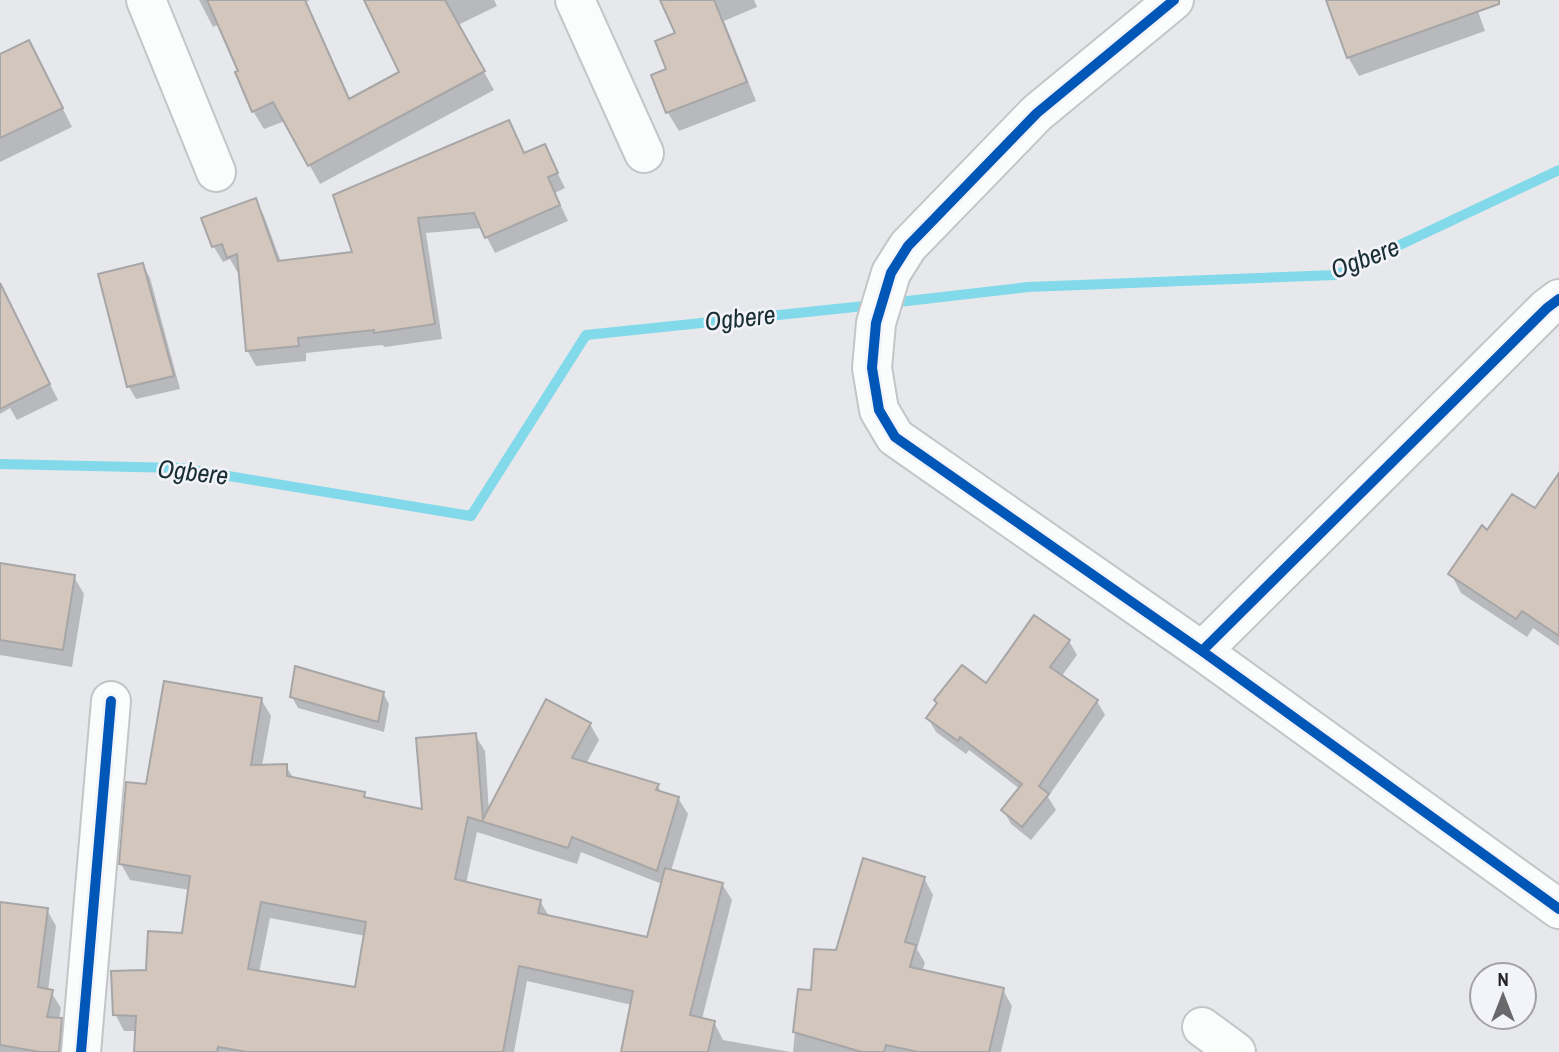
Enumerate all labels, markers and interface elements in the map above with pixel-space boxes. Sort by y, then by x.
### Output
water label: Ogbere [1325,228,1404,287]
water label: Ogbere [703,296,777,339]
water label: Ogbere [156,450,230,493]
north arrow [1468,961,1538,1031]
text: N [1497,966,1509,992]

